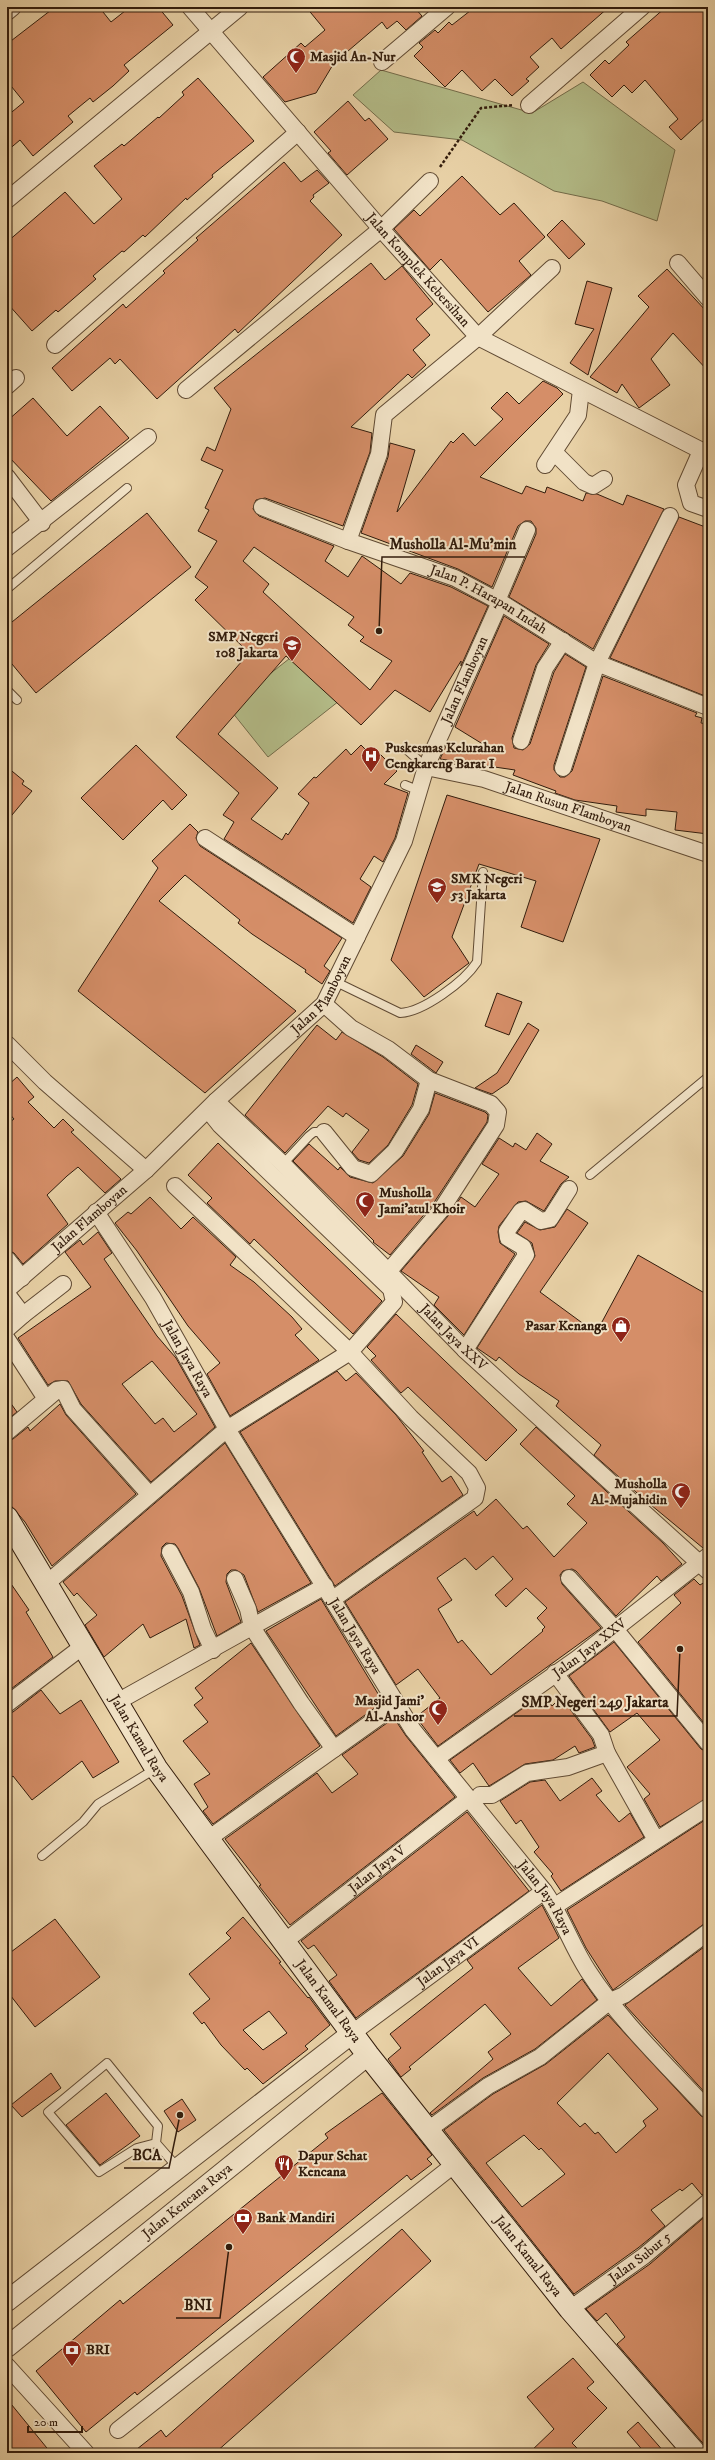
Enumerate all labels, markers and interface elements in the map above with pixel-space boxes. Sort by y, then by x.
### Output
mosque icon: Masjid An-Nur [285,46,307,74]
place label: Masjid An-Nur [310,48,396,66]
street label: Jalan Komplek Kebersihan [361,207,474,331]
callout: Musholla Al-Mu'min [382,530,525,557]
text: Musholla Al-Mu'min [390,535,517,554]
street label: Jalan P. Harapan Indah [425,560,551,639]
place label: SMP Negeri 108 Jakarta [208,628,279,662]
street label: Jalan Flamboyan [437,633,493,729]
school or university icon: SMP Negeri 108 Jakarta [281,634,303,662]
place label: Puskesmas Kelurahan Cengkareng Barat I [385,739,505,773]
hospital icon: Puskesmas Kelurahan Cengkareng Barat I [360,745,382,773]
street label: Jalan Rusun Flamboyan [501,777,634,837]
place label: SMK Negeri 53 Jakarta [450,870,523,904]
school or university icon: SMK Negeri 53 Jakarta [426,876,448,904]
street label: Jalan Flamboyan [286,952,356,1040]
street label: Jalan Flamboyan [46,1181,132,1258]
place label: Musholla Jami'atul Khoir [377,1184,466,1218]
mosque icon: Musholla Jami'atul Khoir [354,1190,376,1218]
street label: Jalan Jaya XXV [414,1299,492,1375]
street label: Jalan Jaya Raya [157,1315,216,1401]
shop icon: Pasar Kenanga [610,1315,632,1343]
place label: Pasar Kenanga [525,1317,608,1335]
place label: Musholla Al-Mujahidin [590,1475,668,1509]
mosque icon: Musholla Al-Mujahidin [670,1481,692,1509]
street label: Jalan Jaya Raya [324,1593,385,1678]
street label: Jalan Jaya XXV [548,1614,631,1683]
callout: SMP Negeri 249 Jakarta [514,1689,677,1716]
street label: Jalan Kamal Raya [104,1690,172,1786]
place label: Masjid Jami' Al-Anshor [355,1692,425,1726]
text: SMP Negeri 249 Jakarta [521,1693,669,1712]
mosque icon: Masjid Jami' Al-Anshor [427,1698,449,1726]
street label: Jalan Jaya V [343,1841,410,1899]
street label: Jalan Jaya Raya [512,1855,576,1938]
street label: Jalan Jaya VI [412,1933,483,1992]
street label: Jalan Kamal Raya [290,1955,365,2046]
callout: BCA [124,2141,169,2168]
text: BCA [132,2146,162,2165]
place label: Dapur Sehat Kencana [298,2147,368,2181]
restaurant icon: Dapur Sehat Kencana [273,2153,295,2181]
street label: Jalan Kencana Raya [137,2159,236,2244]
bank icon: Bank Mandiri [232,2207,254,2235]
place label: Bank Mandiri [257,2209,335,2227]
street label: Jalan Kamal Raya [489,2210,566,2301]
street label: Jalan Subur 5 [604,2228,675,2288]
callout: BNI [176,2291,220,2318]
text: BNI [184,2296,212,2315]
bank icon: BRI [61,2339,83,2367]
place label: BRI [86,2341,110,2359]
scale bar [28,2408,82,2434]
text: 20 m [34,2415,58,2430]

